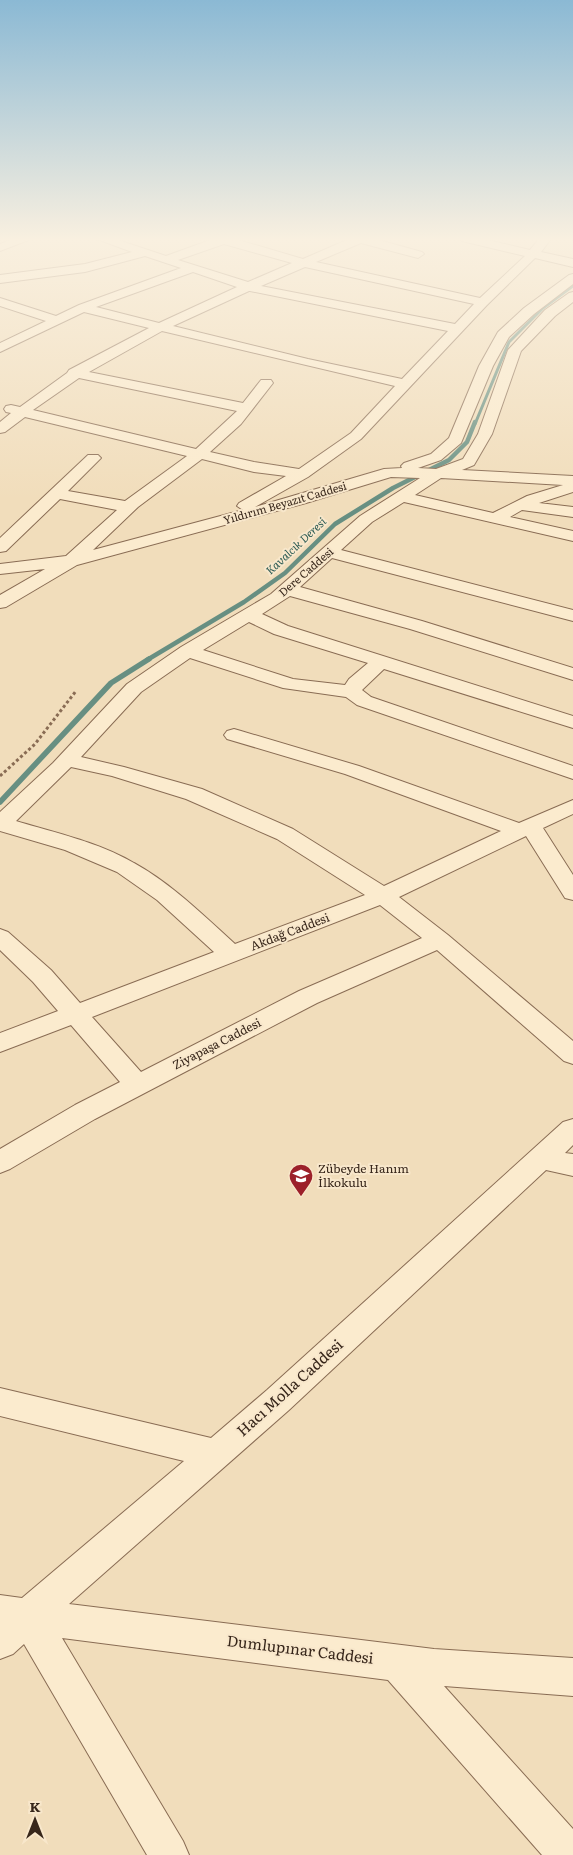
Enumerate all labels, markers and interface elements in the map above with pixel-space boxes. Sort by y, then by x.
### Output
street label: Yıldırım Beyazıt Caddesi [221,477,349,527]
water label: Kavalcık Deresi [262,513,330,577]
street label: Dere Caddesi [274,543,336,600]
street label: Akdağ Caddesi [247,908,332,954]
street label: Ziyapaşa Caddesi [169,1013,264,1073]
place label: Zübeyde Hanım İlkokulu [318,1159,409,1191]
school or university icon: Zübeyde Hanım İlkokulu [288,1163,314,1197]
street label: Hacı Molla Caddesi [231,1333,347,1441]
street label: Dumlupınar Caddesi [226,1628,375,1669]
north arrow [10,1795,60,1845]
text: K [30,1796,41,1816]

